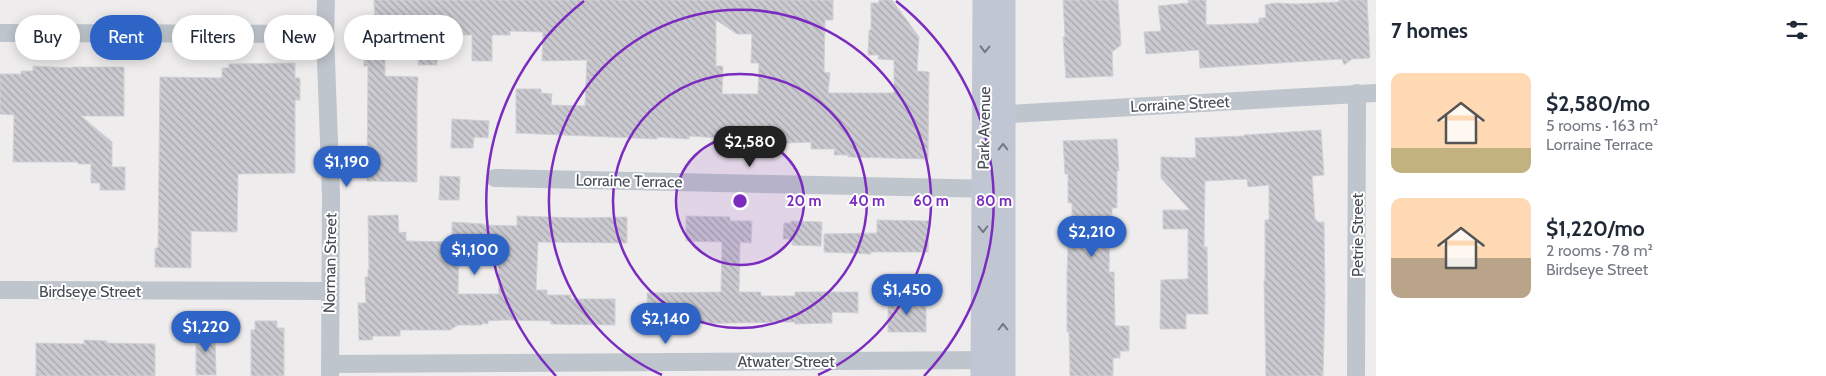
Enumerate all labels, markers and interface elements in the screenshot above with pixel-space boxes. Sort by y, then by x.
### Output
chip: Buy [15,15,80,60]
chip: Rent [90,15,162,60]
chip: Filters [172,15,254,60]
chip: New [264,15,334,60]
chip: Apartment [344,15,463,60]
icon: filters [1783,16,1811,44]
text: 7 homes [1391,18,1468,43]
one-way arrow [980,45,990,53]
street label: Park Avenue [974,86,994,170]
text: $2,580/mo [1546,91,1650,116]
street label: Lorraine Street [1130,92,1231,116]
icon: home [1431,93,1491,153]
text: 5 rooms · 163 m² [1546,116,1658,135]
pin: $2,580 [709,126,791,168]
text: $2,580 [724,132,776,151]
text: Lorraine Terrace [1546,135,1653,154]
one-way arrow [998,143,1008,151]
pin: $1,190 [306,146,388,188]
text: $1,190 [325,152,369,171]
street label: Lorraine Terrace [575,171,683,191]
centre of rings [731,192,749,210]
text: 20 m [787,192,821,210]
text: 40 m [849,192,885,210]
text: 60 m [913,192,949,210]
text: 80 m [976,192,1012,210]
street label: Petrie Street [1348,192,1367,277]
street label: Norman Street [320,212,340,313]
pin: $2,210 [1051,216,1133,258]
text: $1,220/mo [1546,216,1645,241]
icon: home [1431,218,1491,278]
text: $2,210 [1068,222,1116,241]
one-way arrow [978,225,988,233]
pin: $1,100 [434,234,516,276]
text: $1,100 [451,240,499,259]
text: 2 rooms · 78 m² [1546,241,1653,260]
text: Birdseye Street [1546,260,1648,279]
pin: $1,450 [866,274,948,316]
text: $1,450 [883,280,931,299]
street label: Birdseye Street [39,282,142,301]
pin: $2,140 [625,302,707,345]
text: $2,140 [642,309,690,328]
pin: $1,220 [165,310,247,353]
text: $1,220 [182,317,230,336]
one-way arrow [998,323,1008,331]
street label: Atwater Street [737,352,835,371]

